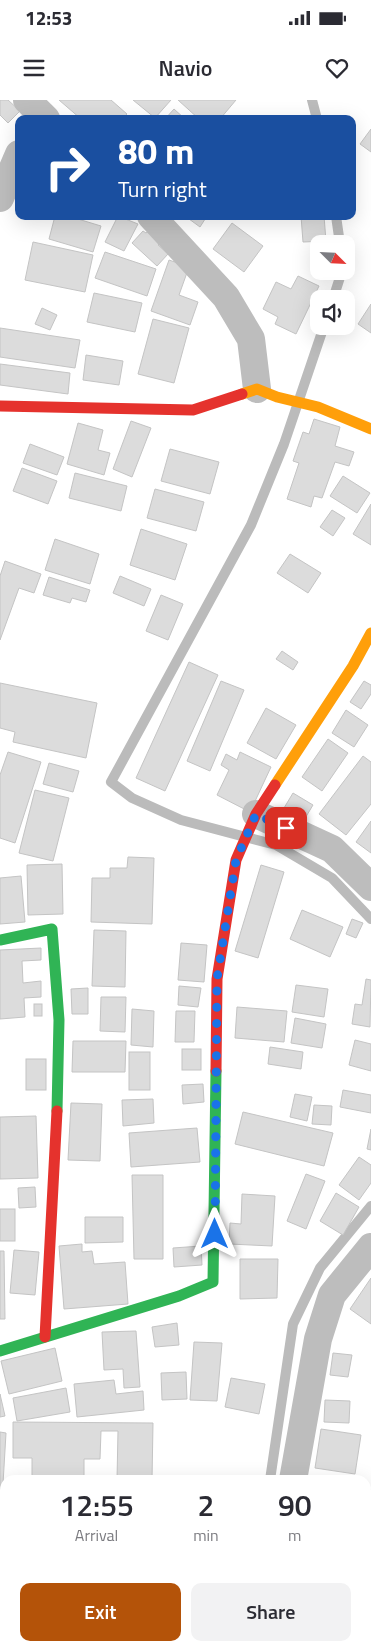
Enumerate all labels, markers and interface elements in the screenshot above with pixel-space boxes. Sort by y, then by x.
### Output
text: 12:53 [25,3,72,32]
text: Navio [159,51,212,85]
icon: menu [20,54,48,82]
icon: heart [323,54,351,82]
text: 80 m [118,124,194,178]
icon: right [35,135,100,200]
text: Turn right [118,172,207,206]
north arrow [310,235,355,280]
map controls [310,235,355,335]
button: sound [310,290,355,335]
pin [265,807,307,849]
icon: arrive [272,814,300,842]
position arrow [188,1207,240,1259]
text: 12:55 [59,1482,134,1528]
text: 2 [197,1482,214,1528]
text: 90 [278,1482,312,1528]
text: Arrival [75,1523,118,1547]
text: min [193,1523,219,1547]
text: m [288,1523,301,1547]
button: Exit [20,1583,181,1641]
button: Share [191,1583,351,1641]

